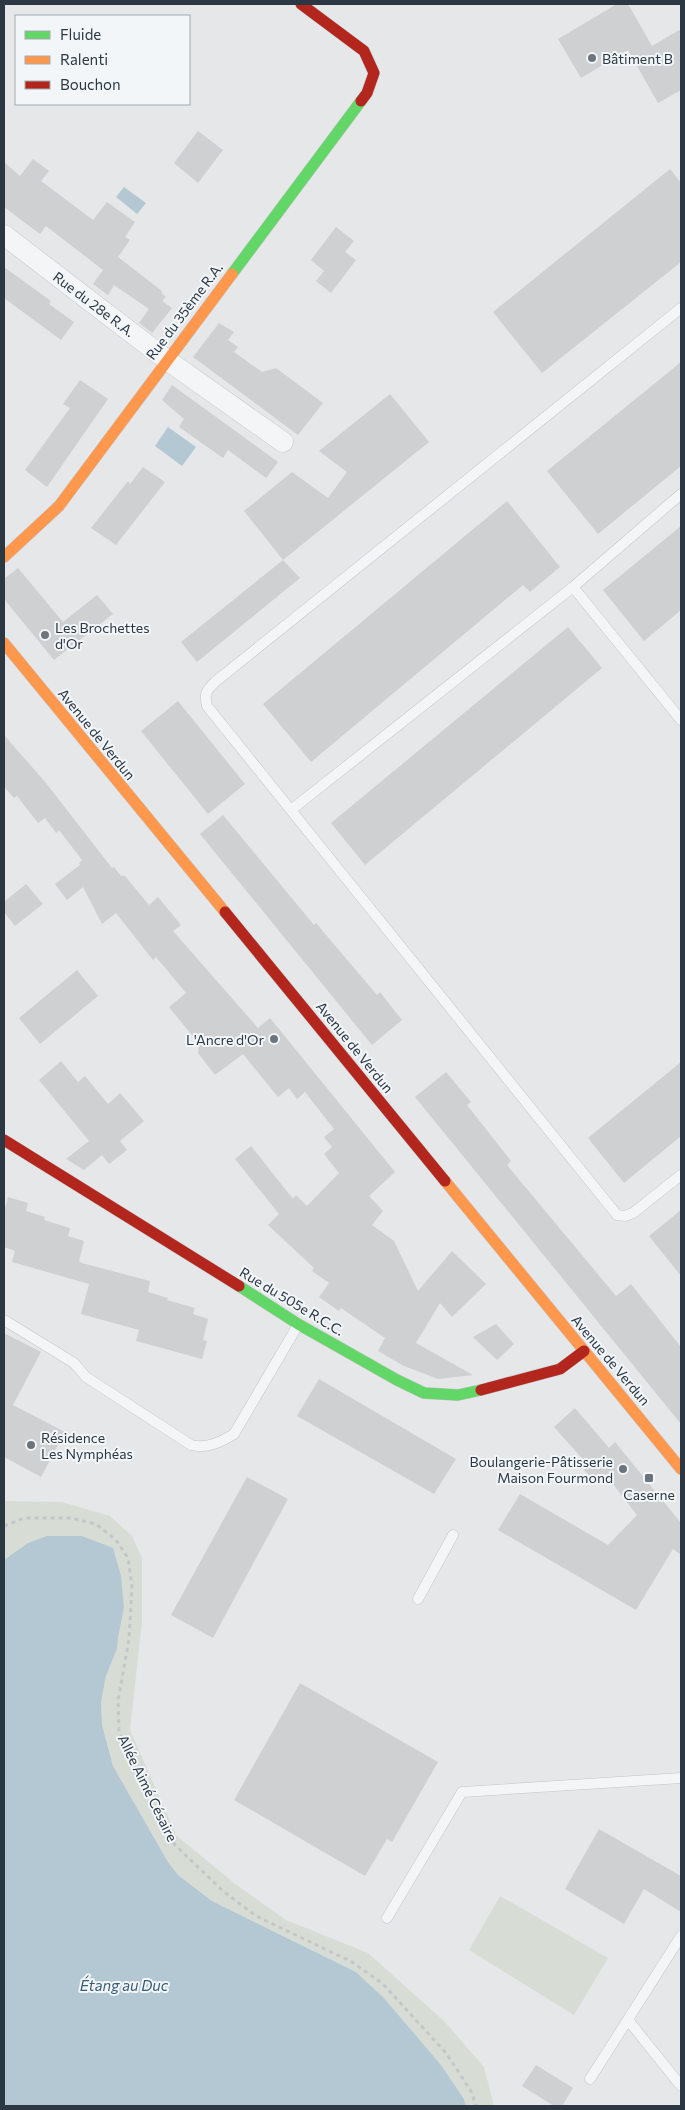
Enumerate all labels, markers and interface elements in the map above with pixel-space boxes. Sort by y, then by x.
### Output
legend [15,15,190,105]
text: Fluide [60,25,101,43]
text: Ralenti [60,50,108,68]
place label: Bâtiment B [602,50,673,67]
marker: Bâtiment B [586,52,598,64]
text: Bouchon [60,75,121,93]
street label: Rue du 35ème R.A. [142,259,226,363]
street label: Rue du 28e R.A. [50,268,138,340]
place label: Les Brochettes d'Or [55,619,150,652]
marker: Les Brochettes d'Or [39,629,51,641]
street label: Avenue de Verdun [55,685,139,783]
street label: Avenue de Verdun [313,998,397,1096]
place label: L'Ancre d'Or [186,1031,264,1048]
marker: L'Ancre d'Or [268,1033,280,1045]
street label: Rue du 505e R.C.C. [237,1263,347,1339]
street label: Avenue de Verdun [568,1311,654,1409]
place label: Résidence Les Nymphéas [41,1429,133,1462]
marker: Résidence Les Nymphéas [25,1439,37,1451]
place label: Boulangerie-Pâtisserie Maison Fourmond [469,1453,613,1486]
marker: Boulangerie-Pâtisserie Maison Fourmond [617,1463,629,1475]
marker: Caserne [643,1472,655,1484]
place label: Caserne [623,1486,675,1503]
street label: Allée Aimé Césaire [115,1732,181,1844]
water label: Étang au Duc [80,1975,169,1994]

